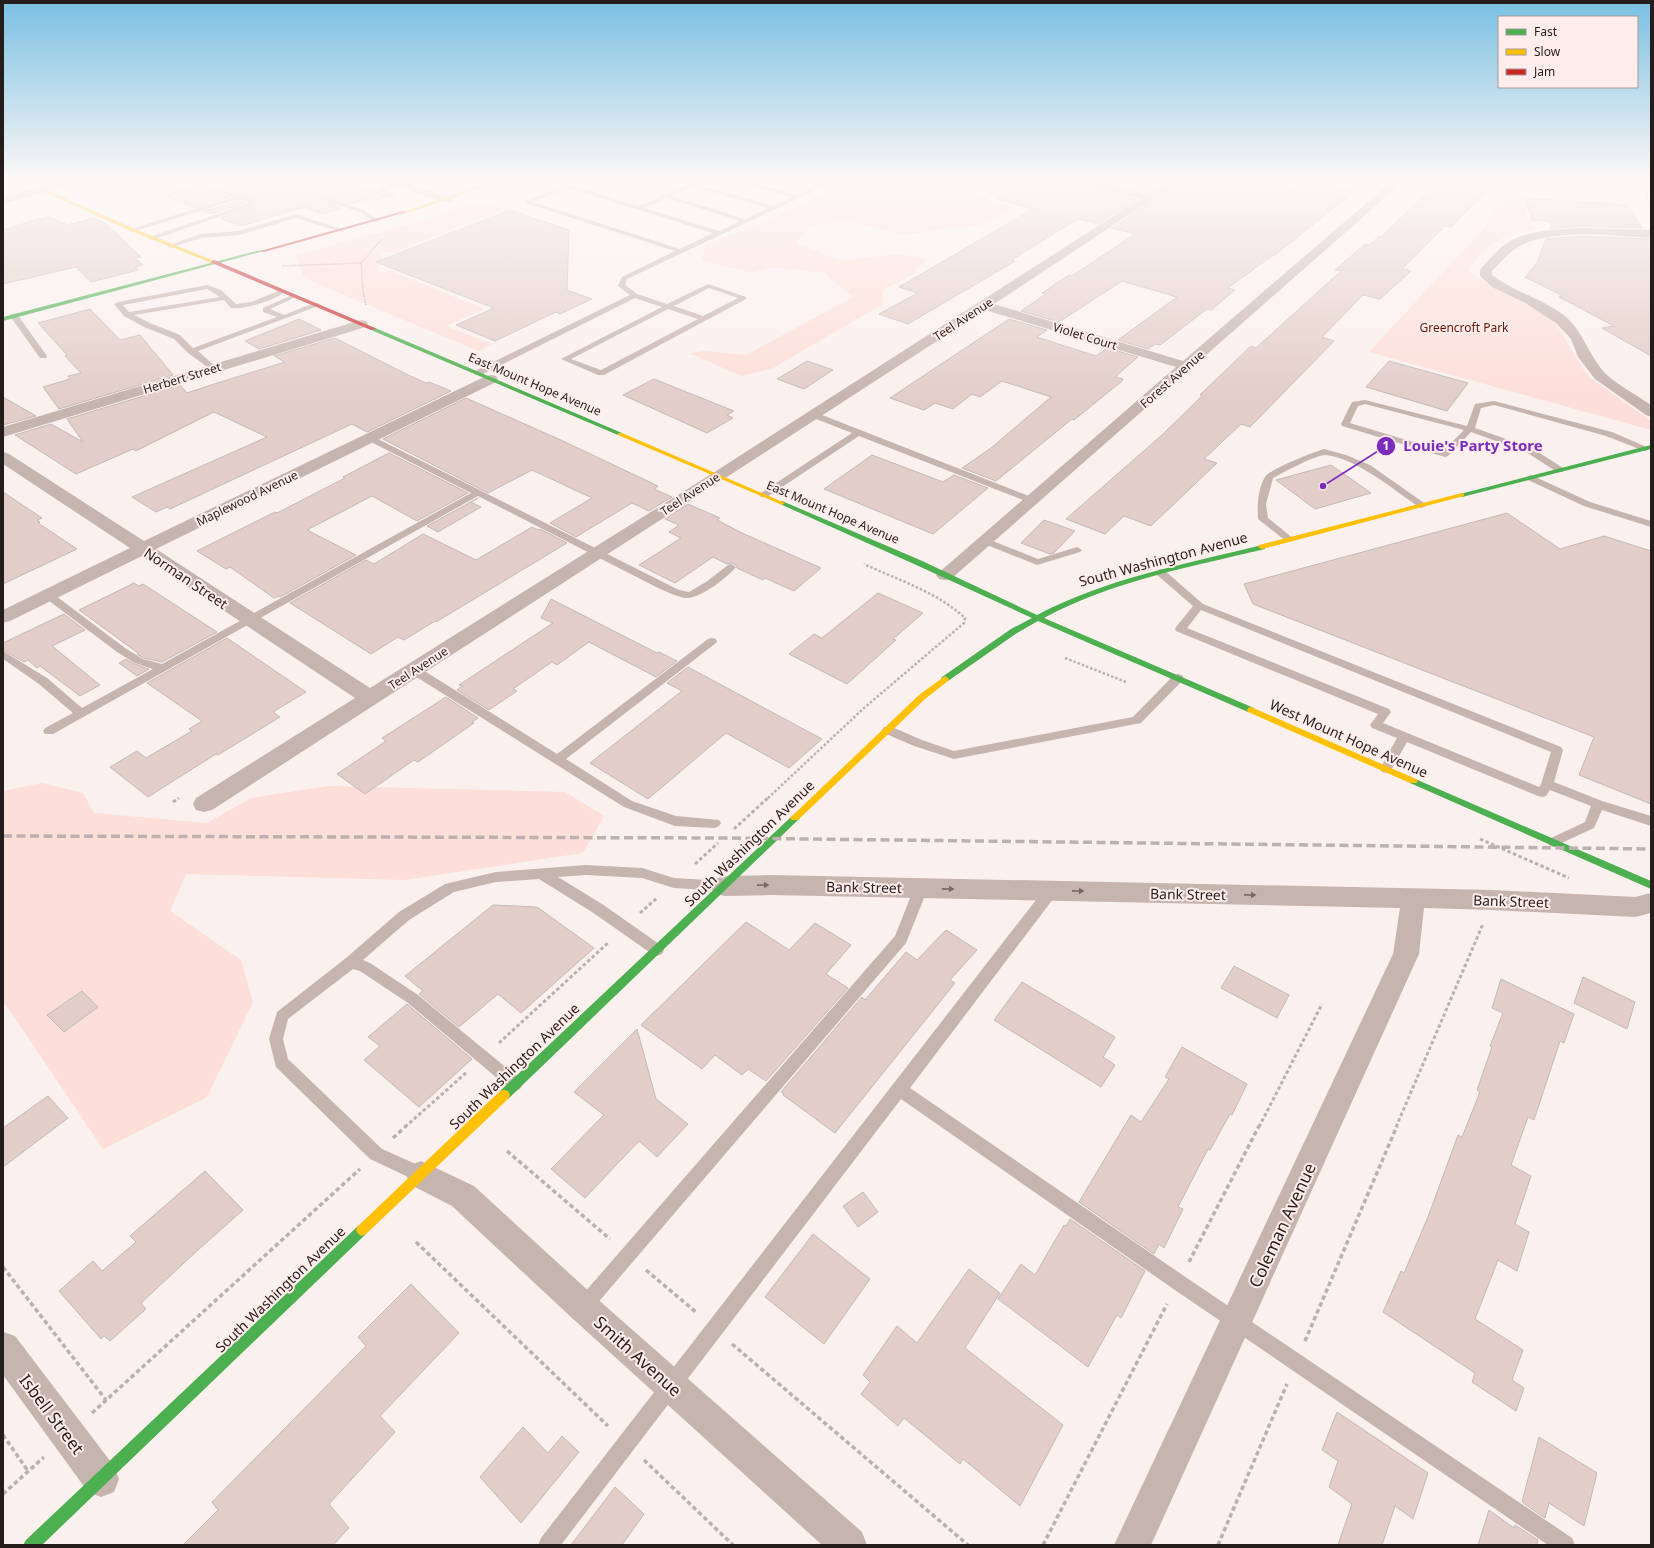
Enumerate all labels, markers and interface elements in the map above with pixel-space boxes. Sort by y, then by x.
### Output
legend [1498,16,1638,88]
text: Fast [1534,23,1558,40]
text: Slow [1534,43,1561,60]
text: Jam [1533,63,1555,80]
street label: Teel Avenue [930,293,996,345]
street label: Violet Court [1051,318,1120,354]
park label: Greencroft Park [1419,319,1509,336]
street label: Forest Avenue [1136,346,1208,412]
street label: East Mount Hope Avenue [466,348,604,420]
street label: Herbert Street [141,358,224,398]
callout: Louie's Party Store [1376,432,1551,459]
text: Louie's Party Store [1403,435,1543,455]
text: 1 [1383,437,1389,454]
street label: Maplewood Avenue [193,466,301,530]
street label: Teel Avenue [657,468,723,520]
street label: East Mount Hope Avenue [764,476,902,548]
street label: South Washington Avenue [1077,527,1250,591]
street label: Norman Street [140,543,232,613]
street label: Teel Avenue [385,642,451,694]
street label: West Mount Hope Avenue [1267,694,1431,782]
street label: South Washington Avenue [680,776,818,910]
street label: Bank Street [826,877,902,897]
one-way arrow [757,882,770,888]
street label: Bank Street [1150,884,1226,904]
one-way arrow [942,886,955,892]
one-way arrow [1072,888,1085,894]
street label: Bank Street [1473,890,1549,912]
one-way arrow [1244,892,1257,898]
street label: South Washington Avenue [445,999,583,1133]
street label: Coleman Avenue [1243,1159,1321,1291]
street label: South Washington Avenue [211,1222,349,1356]
street label: Smith Avenue [589,1311,687,1401]
street label: Isbell Street [14,1369,90,1459]

